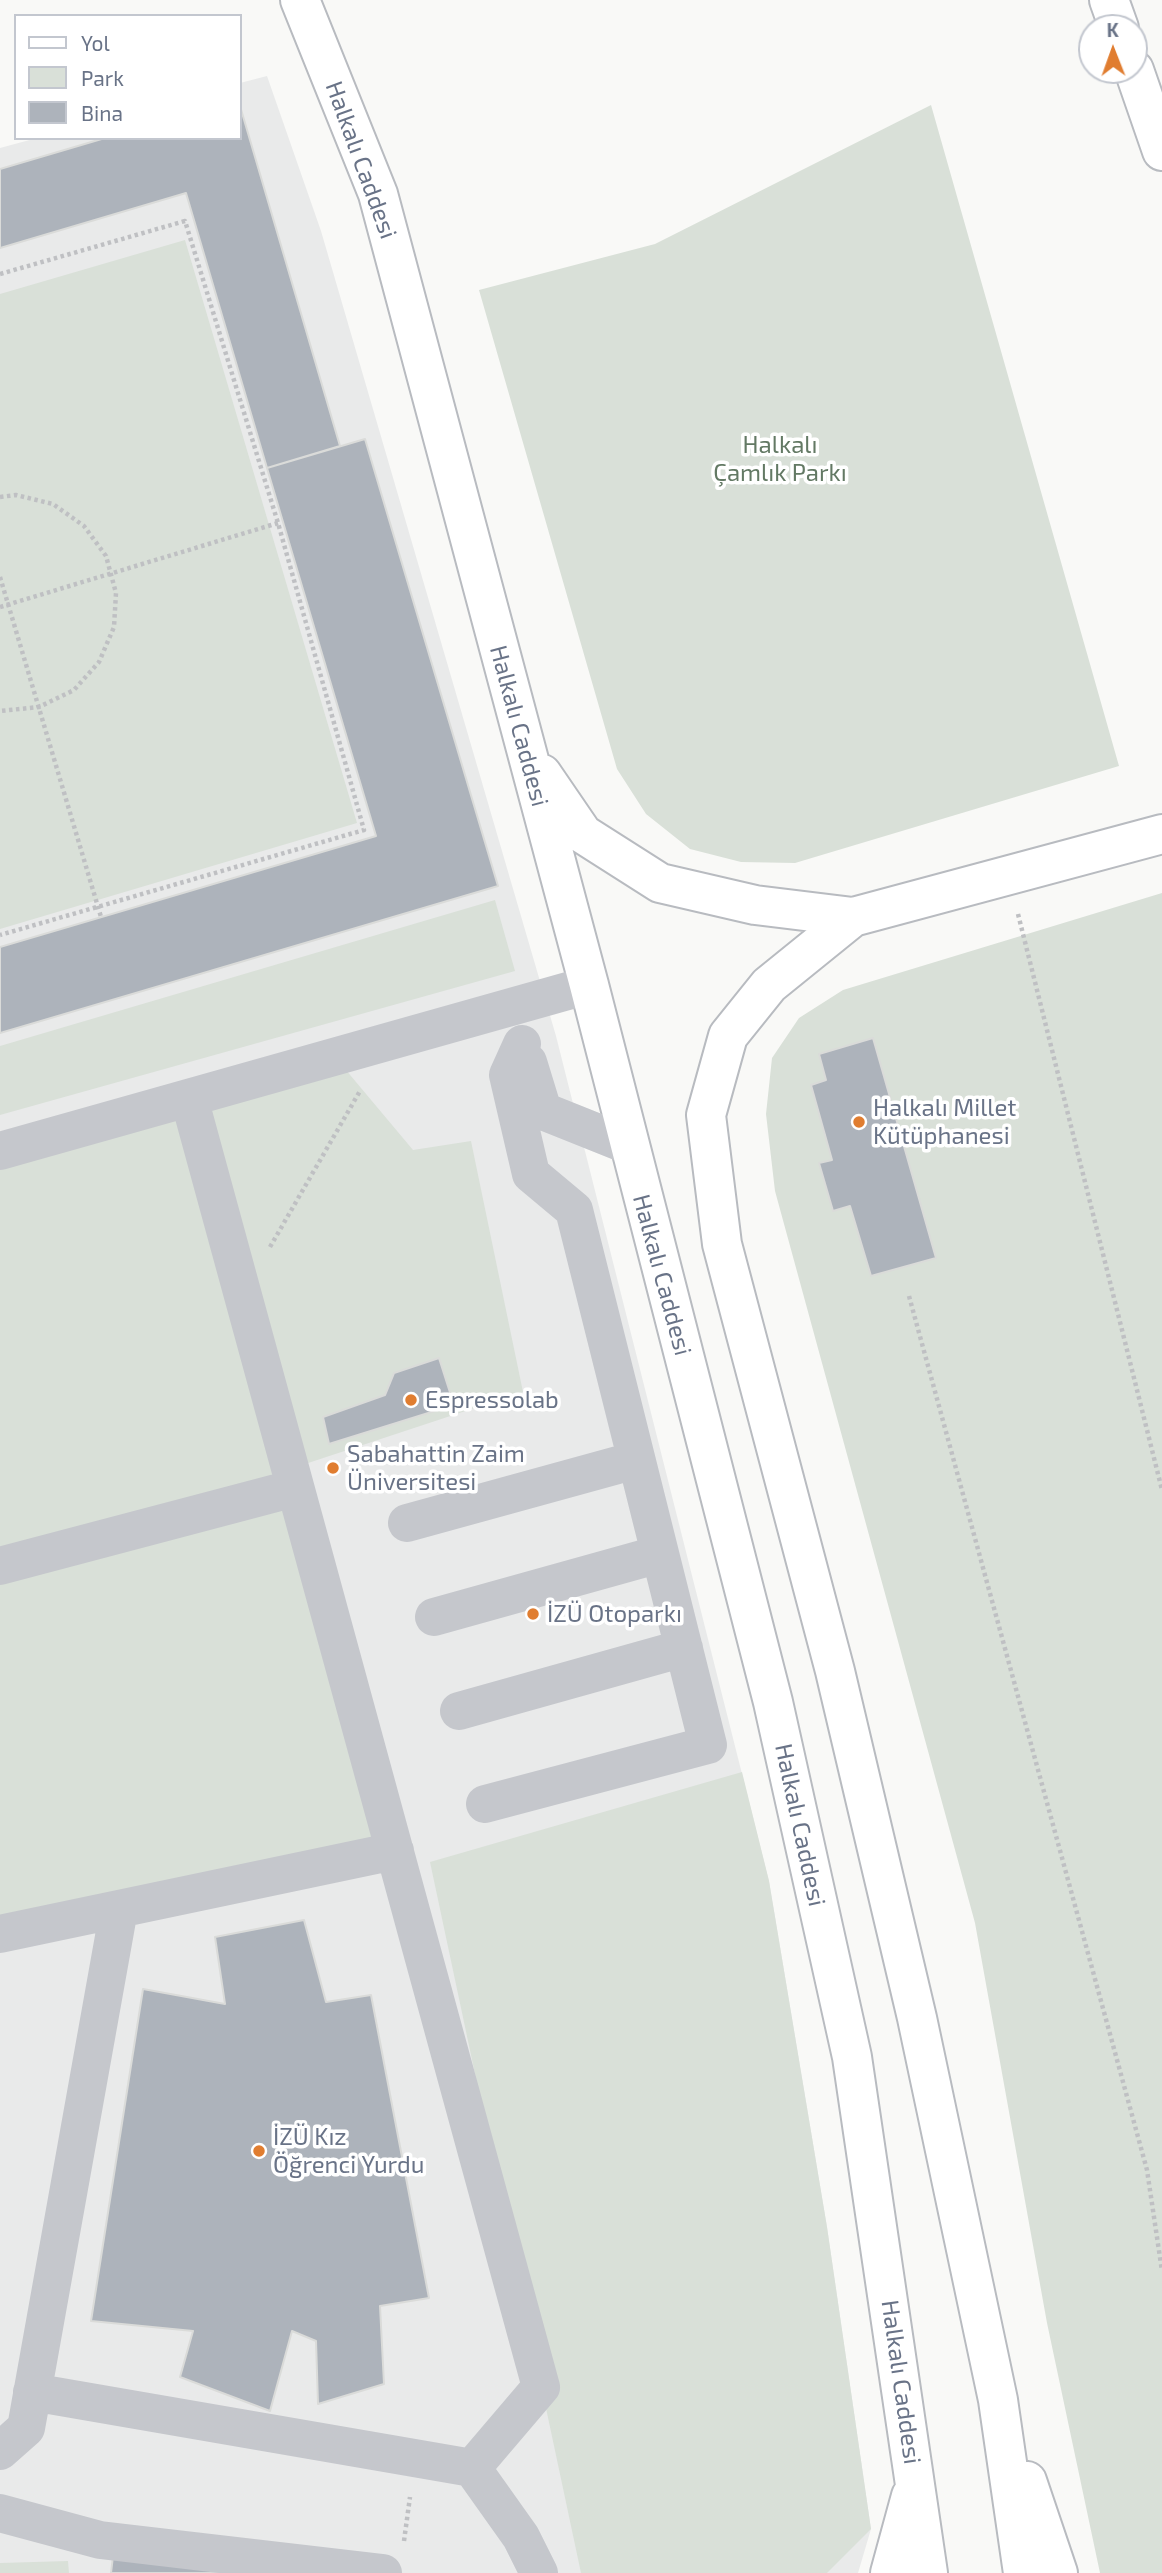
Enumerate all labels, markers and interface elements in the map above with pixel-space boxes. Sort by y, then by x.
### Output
legend [14,14,242,140]
north arrow [1078,14,1148,84]
text: K [1106,18,1119,41]
text: Yol [81,30,110,55]
text: Park [81,65,124,90]
street label: Halkalı Caddesi [319,77,403,243]
text: Bina [81,100,123,125]
park label: Halkalı Çamlık Parkı [713,431,847,487]
street label: Halkalı Caddesi [484,642,554,810]
place label: Halkalı Millet Kütüphanesi [873,1094,1016,1150]
marker: Halkalı Millet Kütüphanesi [851,1114,867,1130]
street label: Halkalı Caddesi [627,1191,697,1359]
place label: Espressolab [425,1386,559,1414]
marker: Espressolab [403,1392,419,1408]
place label: Sabahattin Zaim Üniversitesi [347,1440,525,1496]
marker: Sabahattin Zaim Üniversitesi [325,1460,341,1476]
place label: İZÜ Otoparkı [547,1600,682,1628]
marker: İZÜ Otoparkı [525,1606,541,1622]
street label: Halkalı Caddesi [769,1741,831,1909]
place label: İZÜ Kız Öğrenci Yurdu [273,2123,424,2179]
marker: İZÜ Kız Öğrenci Yurdu [251,2143,267,2159]
street label: Halkalı Caddesi [875,2298,927,2466]

